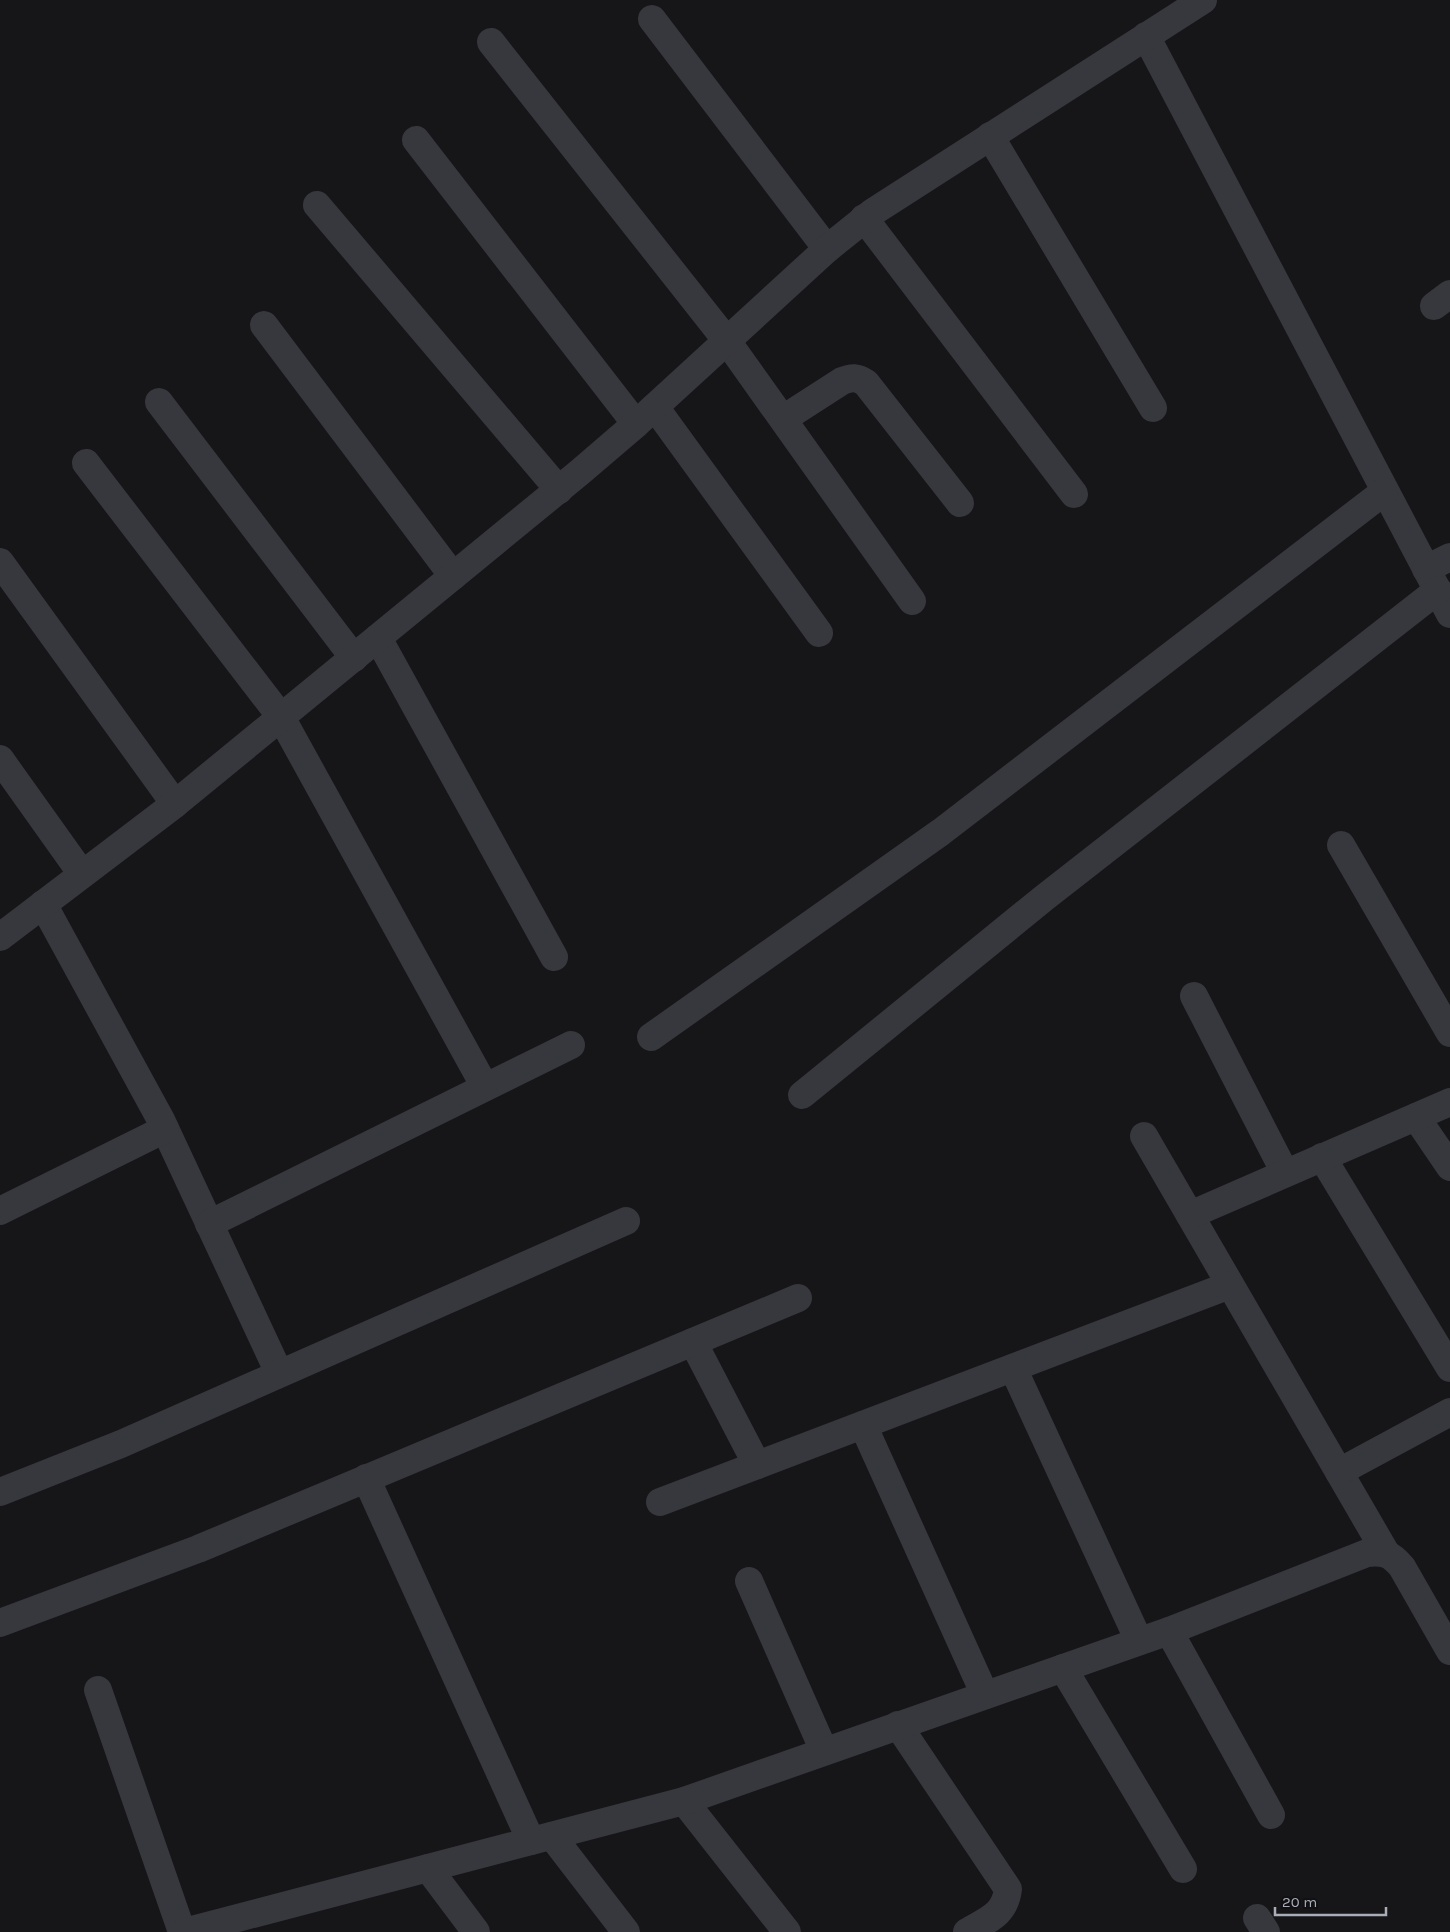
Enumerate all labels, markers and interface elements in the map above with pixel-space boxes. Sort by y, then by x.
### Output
scale bar [1275,1884,1386,1916]
text: 20 m [1282,1893,1317,1911]

